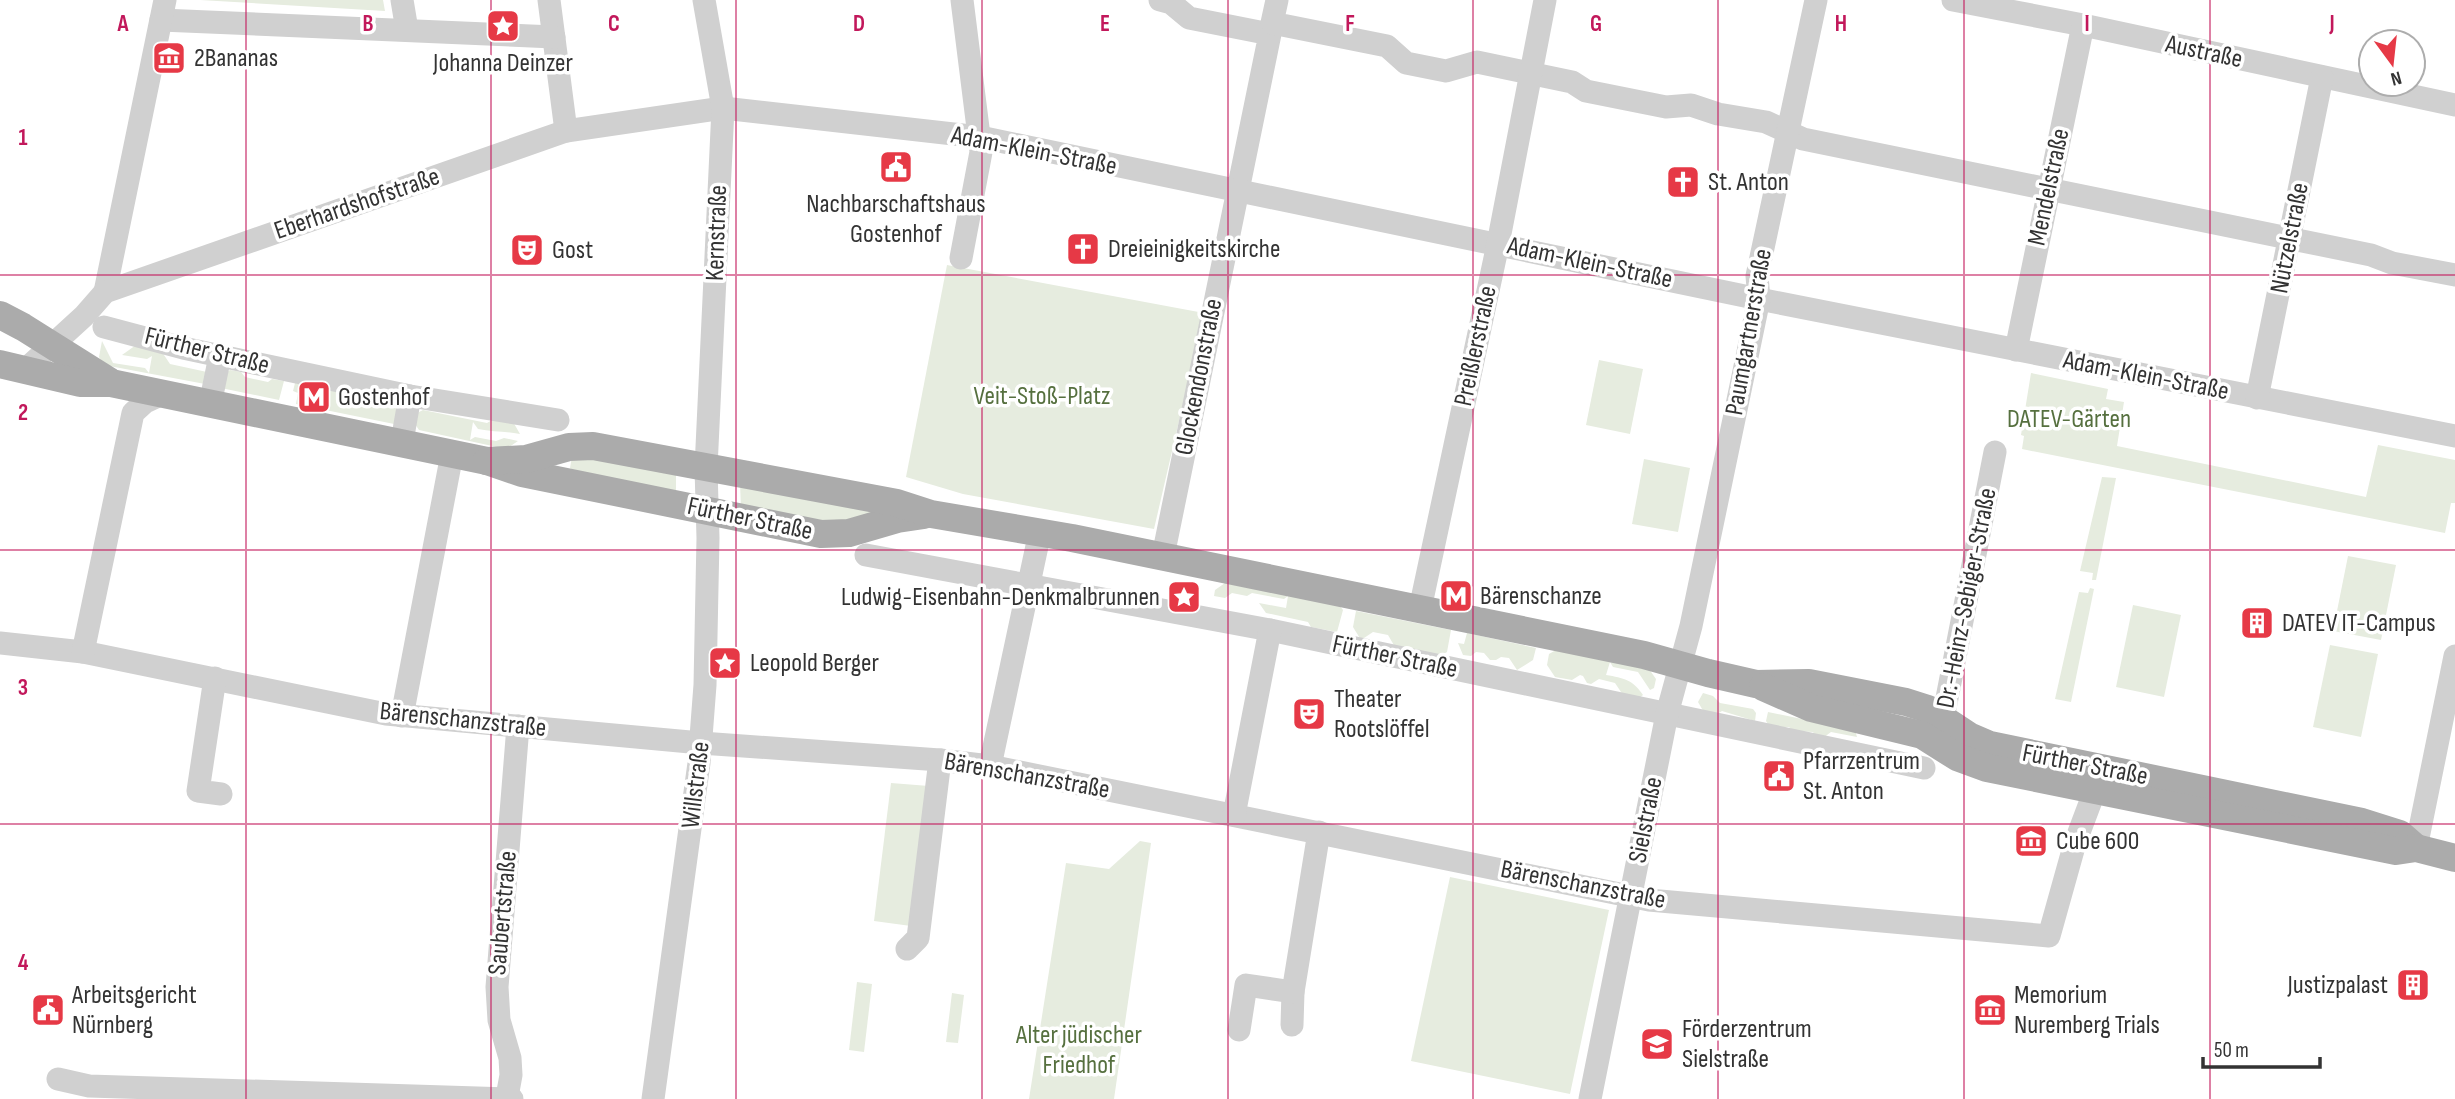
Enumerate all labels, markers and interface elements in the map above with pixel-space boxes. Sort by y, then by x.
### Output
place icon: Johanna Deinzer [484,7,522,45]
text: A [117,10,130,38]
text: B [363,10,374,38]
text: C [608,10,620,38]
text: D [853,10,865,38]
text: E [1100,10,1110,38]
text: F [1345,10,1355,38]
text: G [1590,10,1602,38]
text: H [1835,10,1847,38]
text: I [2084,10,2090,38]
text: J [2328,10,2335,38]
north arrow [2357,28,2427,98]
street label: Austraße [2162,29,2245,75]
museum icon: 2Bananas [150,39,188,77]
place label: 2Bananas [194,43,278,74]
place label: Johanna Deinzer [432,48,573,79]
text: N [2388,66,2404,90]
street label: Adam-Klein-Straße [948,120,1119,182]
text: 1 [18,124,28,152]
street label: Mendelstraße [2021,126,2077,248]
public building icon: Nachbarschaftshaus Gostenhof [877,148,915,186]
street label: Eberhardshofstraße [270,161,444,247]
church icon: St. Anton [1664,163,1702,201]
place label: St. Anton [1708,167,1789,198]
street label: Nützelstraße [2264,180,2316,296]
street label: Kernstraße [700,184,734,282]
place label: Nachbarschaftshaus Gostenhof [806,189,986,250]
church icon: Dreieinigkeitskirche [1064,230,1102,268]
street label: Adam-Klein-Straße [1504,230,1675,296]
theatre icon: Gost [508,231,546,269]
place label: Dreieinigkeitskirche [1108,234,1280,265]
place label: Gost [552,235,593,266]
street label: Paumgartnerstraße [1719,246,1779,418]
street label: Preißlerstraße [1448,283,1504,409]
street label: Glockendonstraße [1169,296,1229,458]
street label: Fürther Straße [142,321,272,381]
street label: Adam-Klein-Straße [2060,345,2231,407]
metro station icon: Gostenhof [295,378,333,416]
park label: Veit-Stoß-Platz [974,381,1110,412]
place label: Gostenhof [338,382,430,413]
text: 2 [18,399,28,427]
park label: DATEV-Gärten [2007,404,2131,435]
street label: Dr.-Heinz-Sebiger-Straße [1930,485,2004,711]
street label: Fürther Straße [685,491,815,547]
metro station icon: Bärenschanze [1437,577,1475,615]
place icon: Ludwig-Eisenbahn-Denkmalbrunnen [1165,578,1203,616]
place label: Bärenschanze [1480,581,1602,612]
place label: Ludwig-Eisenbahn-Denkmalbrunnen [841,582,1160,613]
building icon: DATEV IT-Campus [2238,604,2276,642]
place label: DATEV IT-Campus [2282,608,2436,639]
street label: Fürther Straße [1330,629,1460,685]
place icon: Leopold Berger [706,644,744,682]
place label: Leopold Berger [750,648,879,679]
text: 3 [18,674,28,702]
place label: Theater Rootslöffel [1334,684,1430,745]
theatre icon: Theater Rootslöffel [1290,695,1328,733]
street label: Bärenschanzstraße [378,696,548,744]
street label: Fürther Straße [2020,738,2150,792]
street label: Willstraße [675,740,717,830]
street label: Bärenschanzstraße [942,746,1112,806]
place label: Pfarrzentrum St. Anton [1803,746,1920,807]
public building icon: Pfarrzentrum St. Anton [1760,757,1798,795]
street label: Sielstraße [1622,774,1670,866]
museum icon: Cube 600 [2012,822,2050,860]
place label: Cube 600 [2056,826,2139,857]
street label: Saubertstraße [482,850,524,976]
street label: Bärenschanzstraße [1498,854,1668,916]
text: 4 [18,949,29,977]
building icon: Justizpalast [2394,966,2432,1004]
place label: Justizpalast [2287,970,2388,1001]
place label: Arbeitsgericht Nürnberg [71,980,197,1041]
place label: Memorium Nuremberg Trials [2014,980,2160,1041]
public building icon: Arbeitsgericht Nürnberg [29,991,67,1029]
museum icon: Memorium Nuremberg Trials [1971,991,2009,1029]
place label: Förderzentrum Sielstraße [1682,1014,1812,1075]
park label: Alter jüdischer Friedhof [1015,1020,1143,1081]
school or university icon: Förderzentrum Sielstraße [1638,1025,1676,1063]
scale bar [2203,1026,2320,1070]
text: 50 m [2214,1038,2249,1063]

